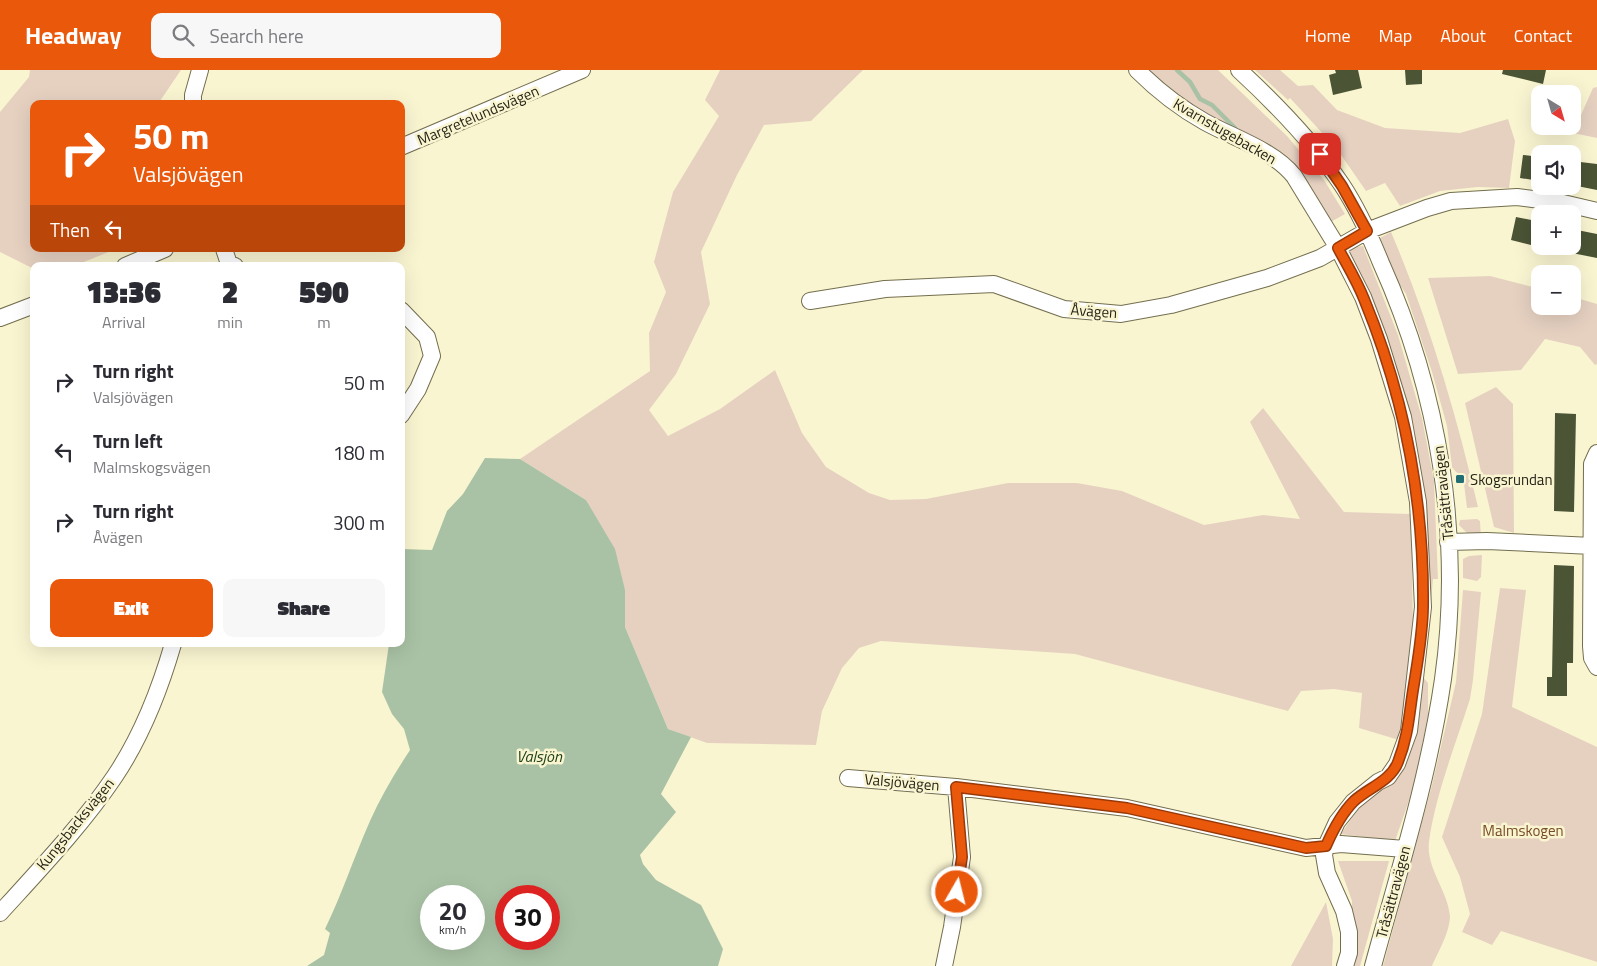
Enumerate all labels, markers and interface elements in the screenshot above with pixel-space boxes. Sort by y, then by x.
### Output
search box [151,13,501,58]
text: Headway [25,17,121,53]
icon: search [169,21,197,49]
text: Search here [209,21,304,50]
text: Home [1305,22,1351,49]
text: Map [1379,22,1412,49]
text: About [1440,22,1486,49]
text: Contact [1514,22,1572,49]
street label: Margretelundsvägen [413,79,543,151]
north arrow [1531,85,1581,135]
map controls [1531,85,1581,315]
street label: Kvarnstugebacken [1169,92,1281,170]
text: 50 m [133,109,209,163]
icon: right [50,120,115,185]
pin [1299,133,1341,175]
icon: arrive [1306,140,1334,168]
button: sound [1531,145,1581,195]
text: Valsjövägen [133,157,243,191]
button: + [1531,205,1581,255]
text: Then [50,215,90,244]
icon: left [100,215,128,243]
button: − [1531,265,1581,315]
text: 13:36 [86,269,161,315]
text: 2 [222,269,238,315]
text: 590 [299,269,349,315]
street label: Åvägen [1070,298,1118,324]
text: Arrival [102,310,145,334]
text: min [217,310,243,334]
text: m [317,310,331,334]
text: Turn right [93,356,174,385]
icon: right [50,368,78,396]
text: 50 m [344,368,385,397]
text: Valsjövägen [93,385,173,409]
text: Turn left [93,426,163,455]
icon: left [50,438,78,466]
text: 180 m [333,438,385,467]
street label: Tråsättravägen [1427,445,1459,541]
text: Malmskogsvägen [93,455,211,479]
place label: Skogsrundan [1470,468,1552,491]
marker: Skogsrundan [1454,473,1466,485]
text: Turn right [93,496,174,525]
icon: right [50,508,78,536]
text: 300 m [333,508,385,537]
text: Åvägen [93,525,143,549]
button: Exit [50,579,213,637]
button: Share [223,579,385,637]
water label: Valsjön [516,744,563,768]
street label: Valsjövägen [863,767,941,797]
street label: Kungsbacksvägen [31,773,119,875]
park label: Malmskogen [1482,819,1564,842]
street label: Tråsättravägen [1370,843,1416,941]
position arrow [930,865,982,917]
speed limit sign: 30 [495,885,560,950]
text: 20 [438,892,467,930]
text: km/h [439,920,466,939]

